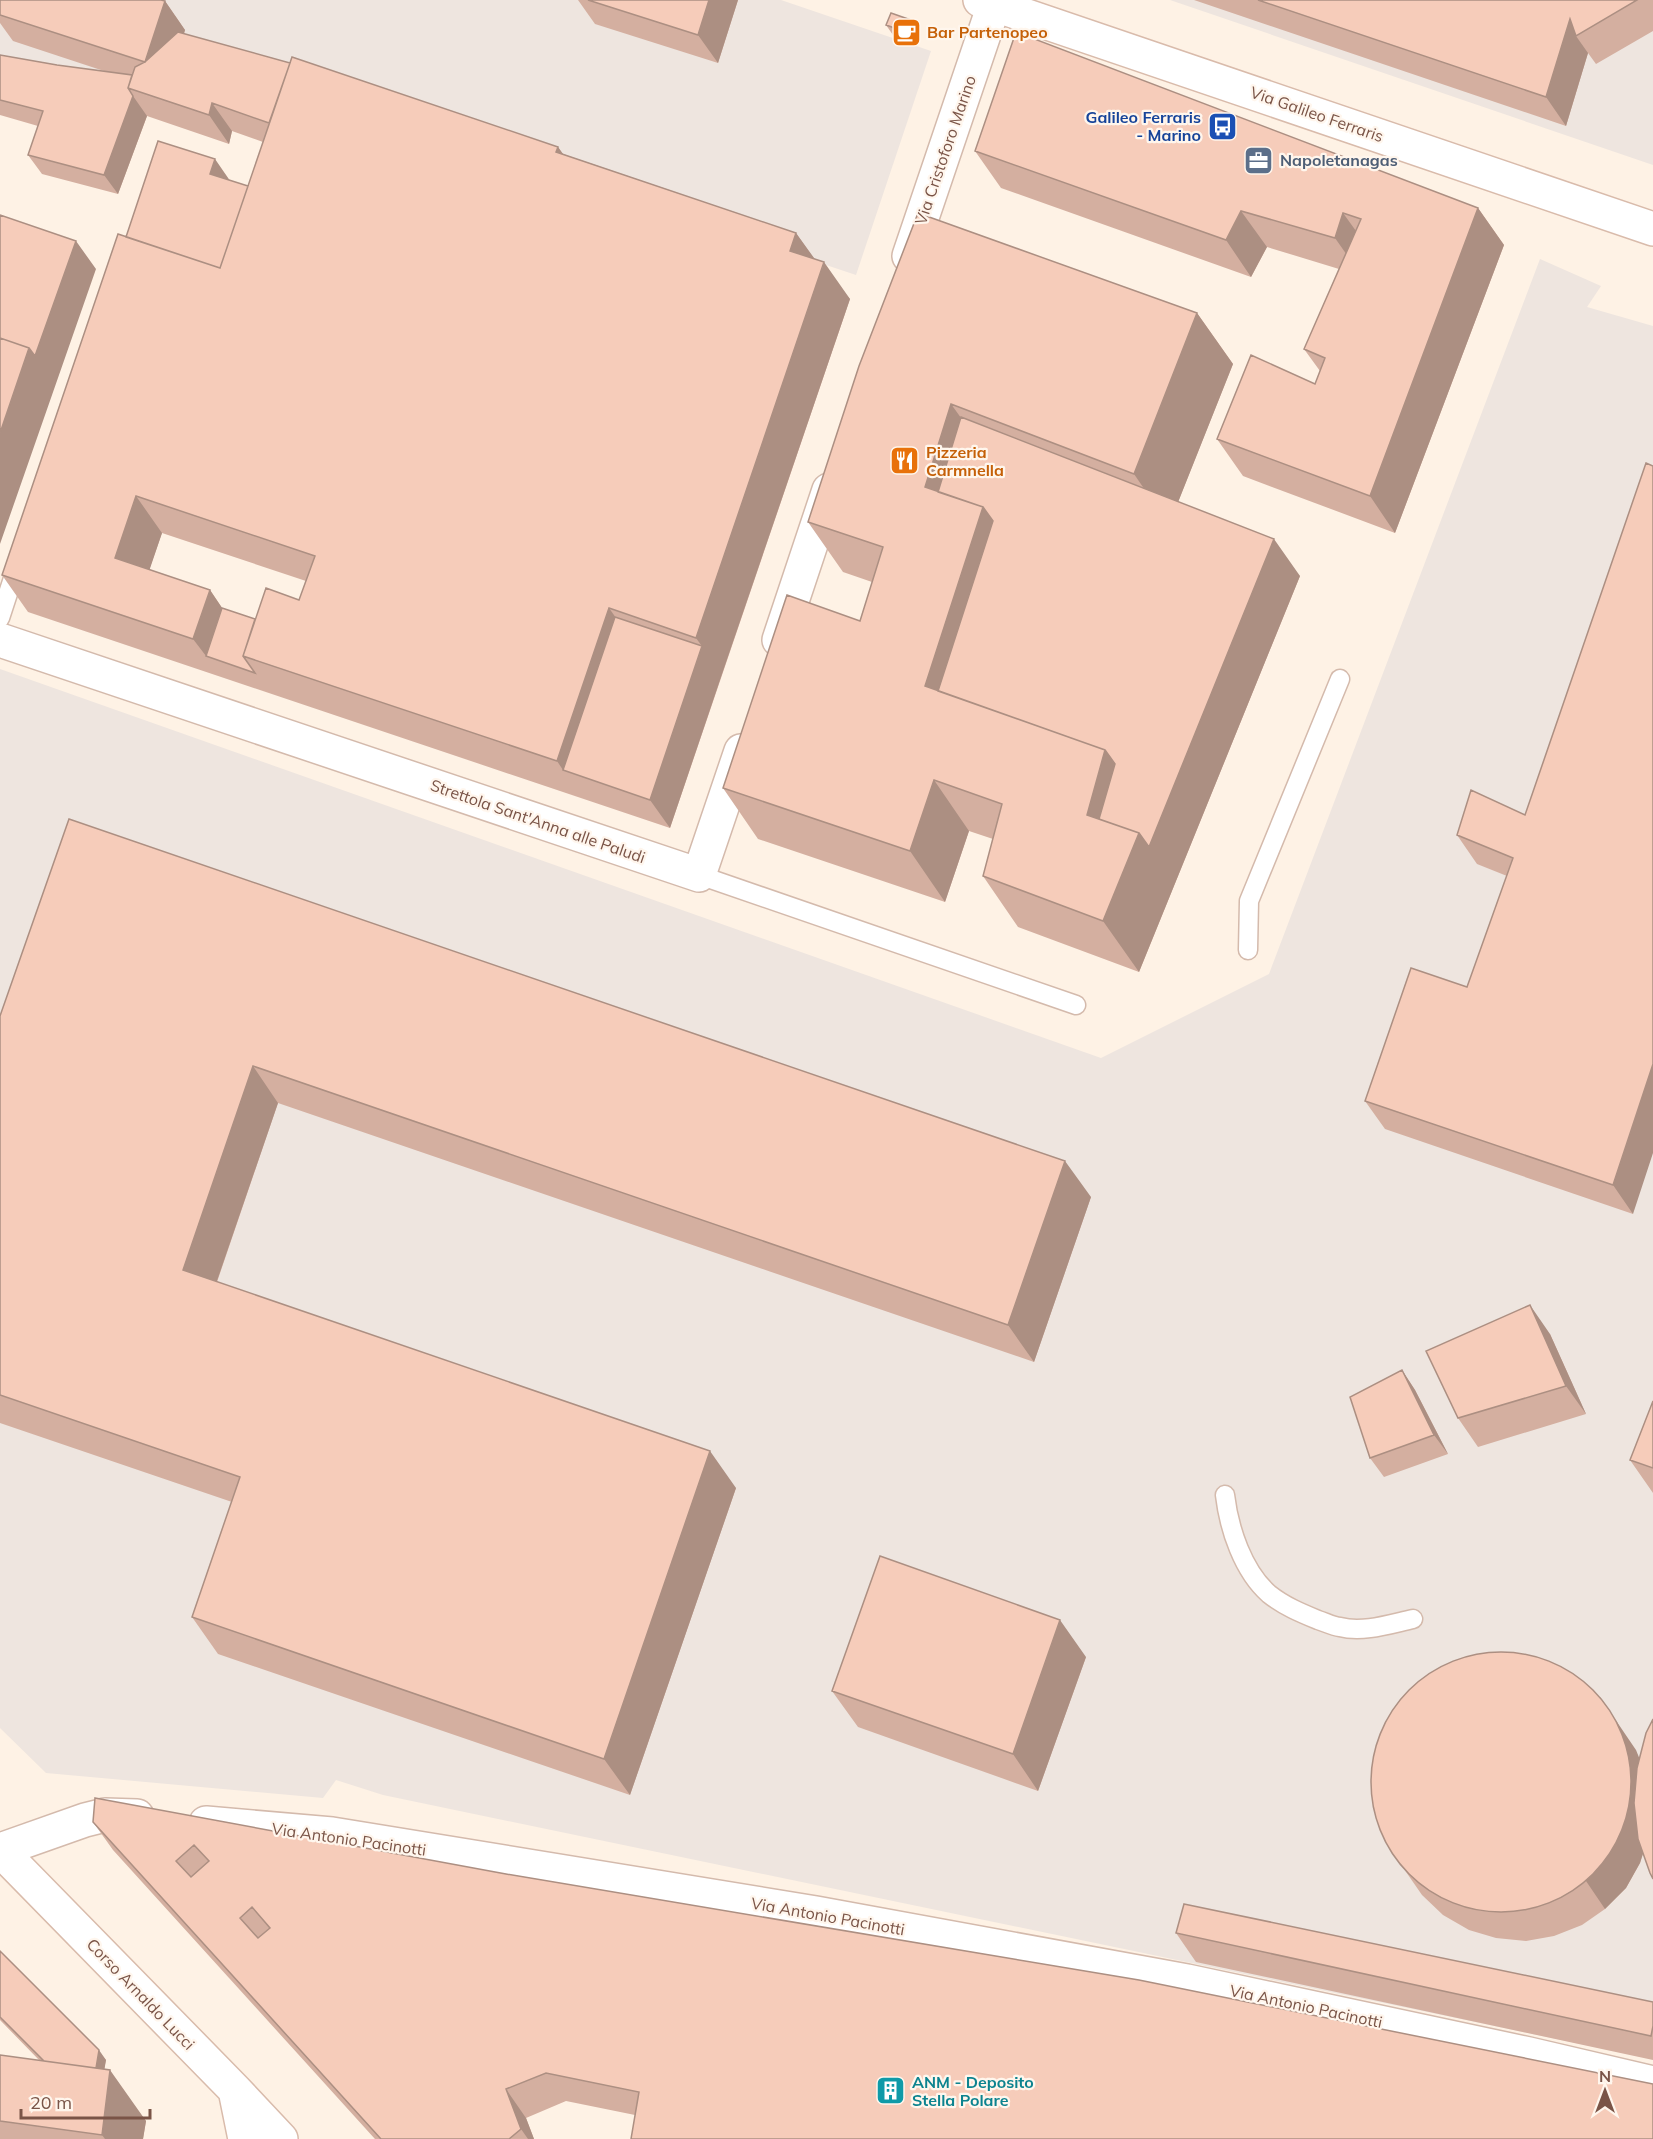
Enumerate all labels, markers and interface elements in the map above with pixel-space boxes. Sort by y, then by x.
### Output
cafe icon: Bar Partenopeo [890,16,922,48]
place label: Bar Partenopeo [927,22,1048,42]
street label: Via Cristoforo Marino [910,73,980,227]
street label: Via Galileo Ferraris [1248,82,1386,146]
place label: Galileo Ferraris - Marino [1086,107,1201,145]
bus stop icon: Galileo Ferraris - Marino [1206,110,1238,142]
office icon: Napoletanagas [1243,144,1275,176]
place label: Napoletanagas [1280,150,1398,170]
place label: Pizzeria Carmnella [926,442,1004,480]
restaurant icon: Pizzeria Carmnella [889,445,921,477]
street label: Strettola Sant'Anna alle Paludi [428,775,648,867]
street label: Via Antonio Pacinotti [271,1818,427,1860]
street label: Via Antonio Pacinotti [750,1893,906,1939]
street label: Corso Arnaldo Lucci [83,1934,199,2054]
street label: Via Antonio Pacinotti [1228,1980,1384,2032]
north arrow [1575,2061,1635,2121]
text: N [1599,2066,1611,2086]
place label: ANM - Deposito Stella Polare [912,2072,1034,2110]
building icon: ANM - Deposito Stella Polare [875,2075,907,2107]
scale bar [21,2082,150,2120]
text: 20 m [30,2091,72,2114]

